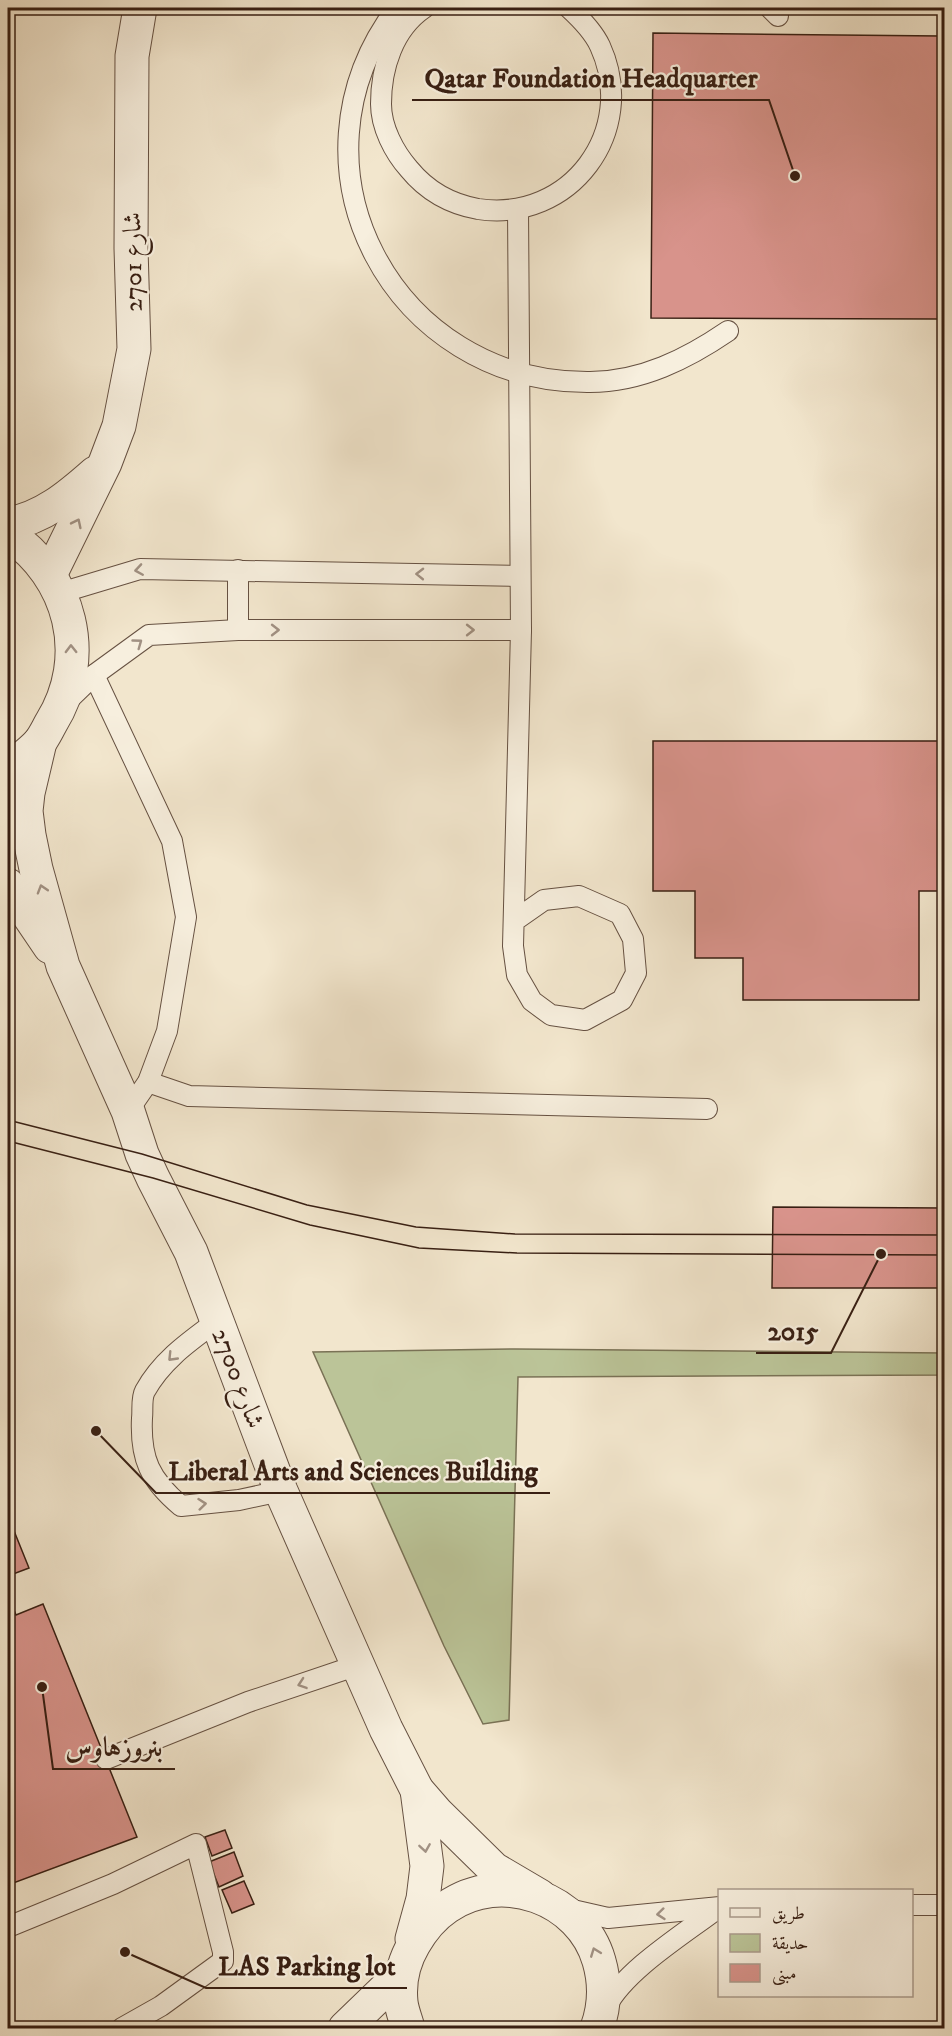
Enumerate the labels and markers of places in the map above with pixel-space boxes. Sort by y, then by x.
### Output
callout: Qatar Foundation Headquarter [412,55,769,100]
callout: 2015 [756,1308,831,1353]
callout: Liberal Arts and Sciences Building [156,1448,550,1493]
callout: بنروزهاوس [53,1724,175,1769]
callout: LAS Parking lot [206,1943,407,1988]

